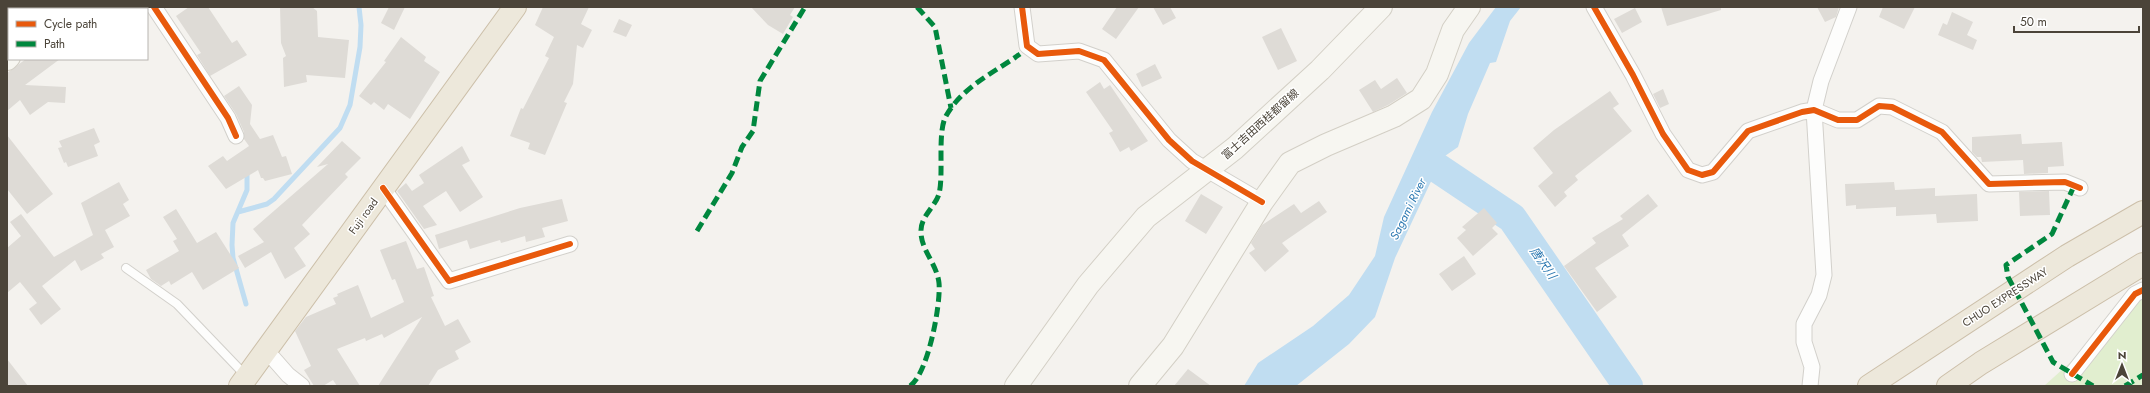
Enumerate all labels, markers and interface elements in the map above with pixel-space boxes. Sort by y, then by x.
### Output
legend [8,8,148,60]
scale bar [2014,8,2139,34]
text: 50 m [2020,13,2047,31]
text: Cycle path [44,15,97,33]
text: Path [44,35,65,53]
street label: 富士吉田西桂都留線 [1218,85,1302,163]
water label: Sagami River [1385,174,1431,243]
street label: Fuji road [344,195,382,237]
water label: 唐沢川 [1525,243,1562,285]
street label: CHUO EXPRESSWAY [1959,263,2052,331]
north arrow [2102,345,2142,385]
text: N [2118,347,2126,363]

